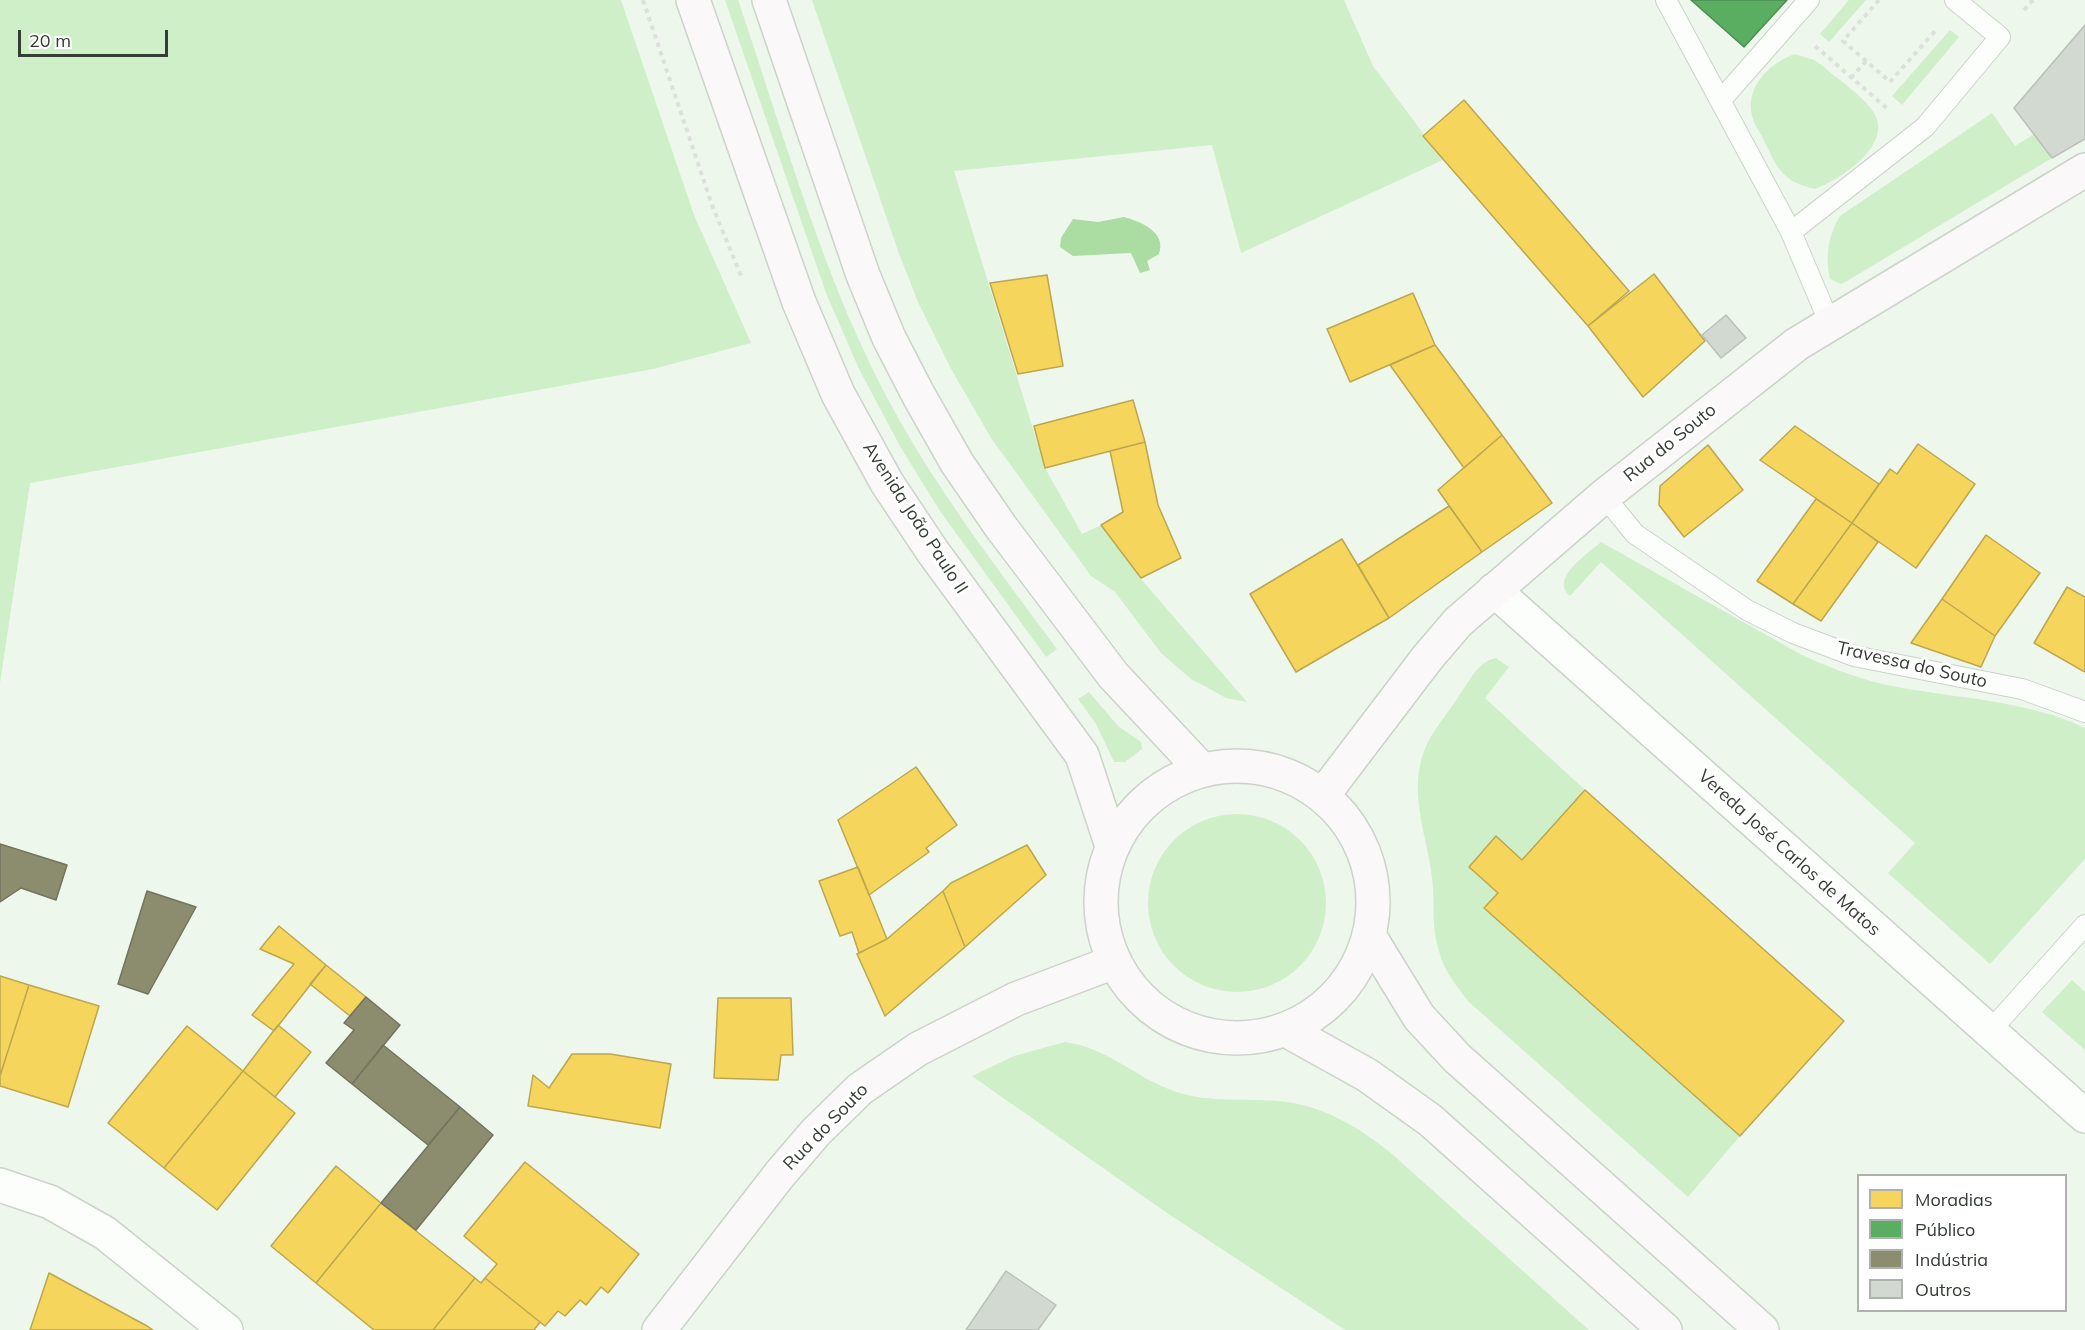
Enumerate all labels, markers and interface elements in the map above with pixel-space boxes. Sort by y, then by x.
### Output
scale bar [21,18,171,56]
text: 20 m [29,29,71,52]
street label: Rua do Souto [1619,399,1721,487]
street label: Avenida João Paulo II [858,438,972,598]
street label: Travessa do Souto [1835,637,1989,693]
street label: Vereda José Carlos de Matos [1693,765,1885,941]
street label: Rua do Souto [779,1079,873,1175]
legend [1857,1174,2067,1312]
text: Moradias [1915,1188,1993,1211]
text: Público [1915,1218,1975,1241]
text: Indústria [1915,1248,1988,1271]
text: Outros [1915,1278,1971,1301]

